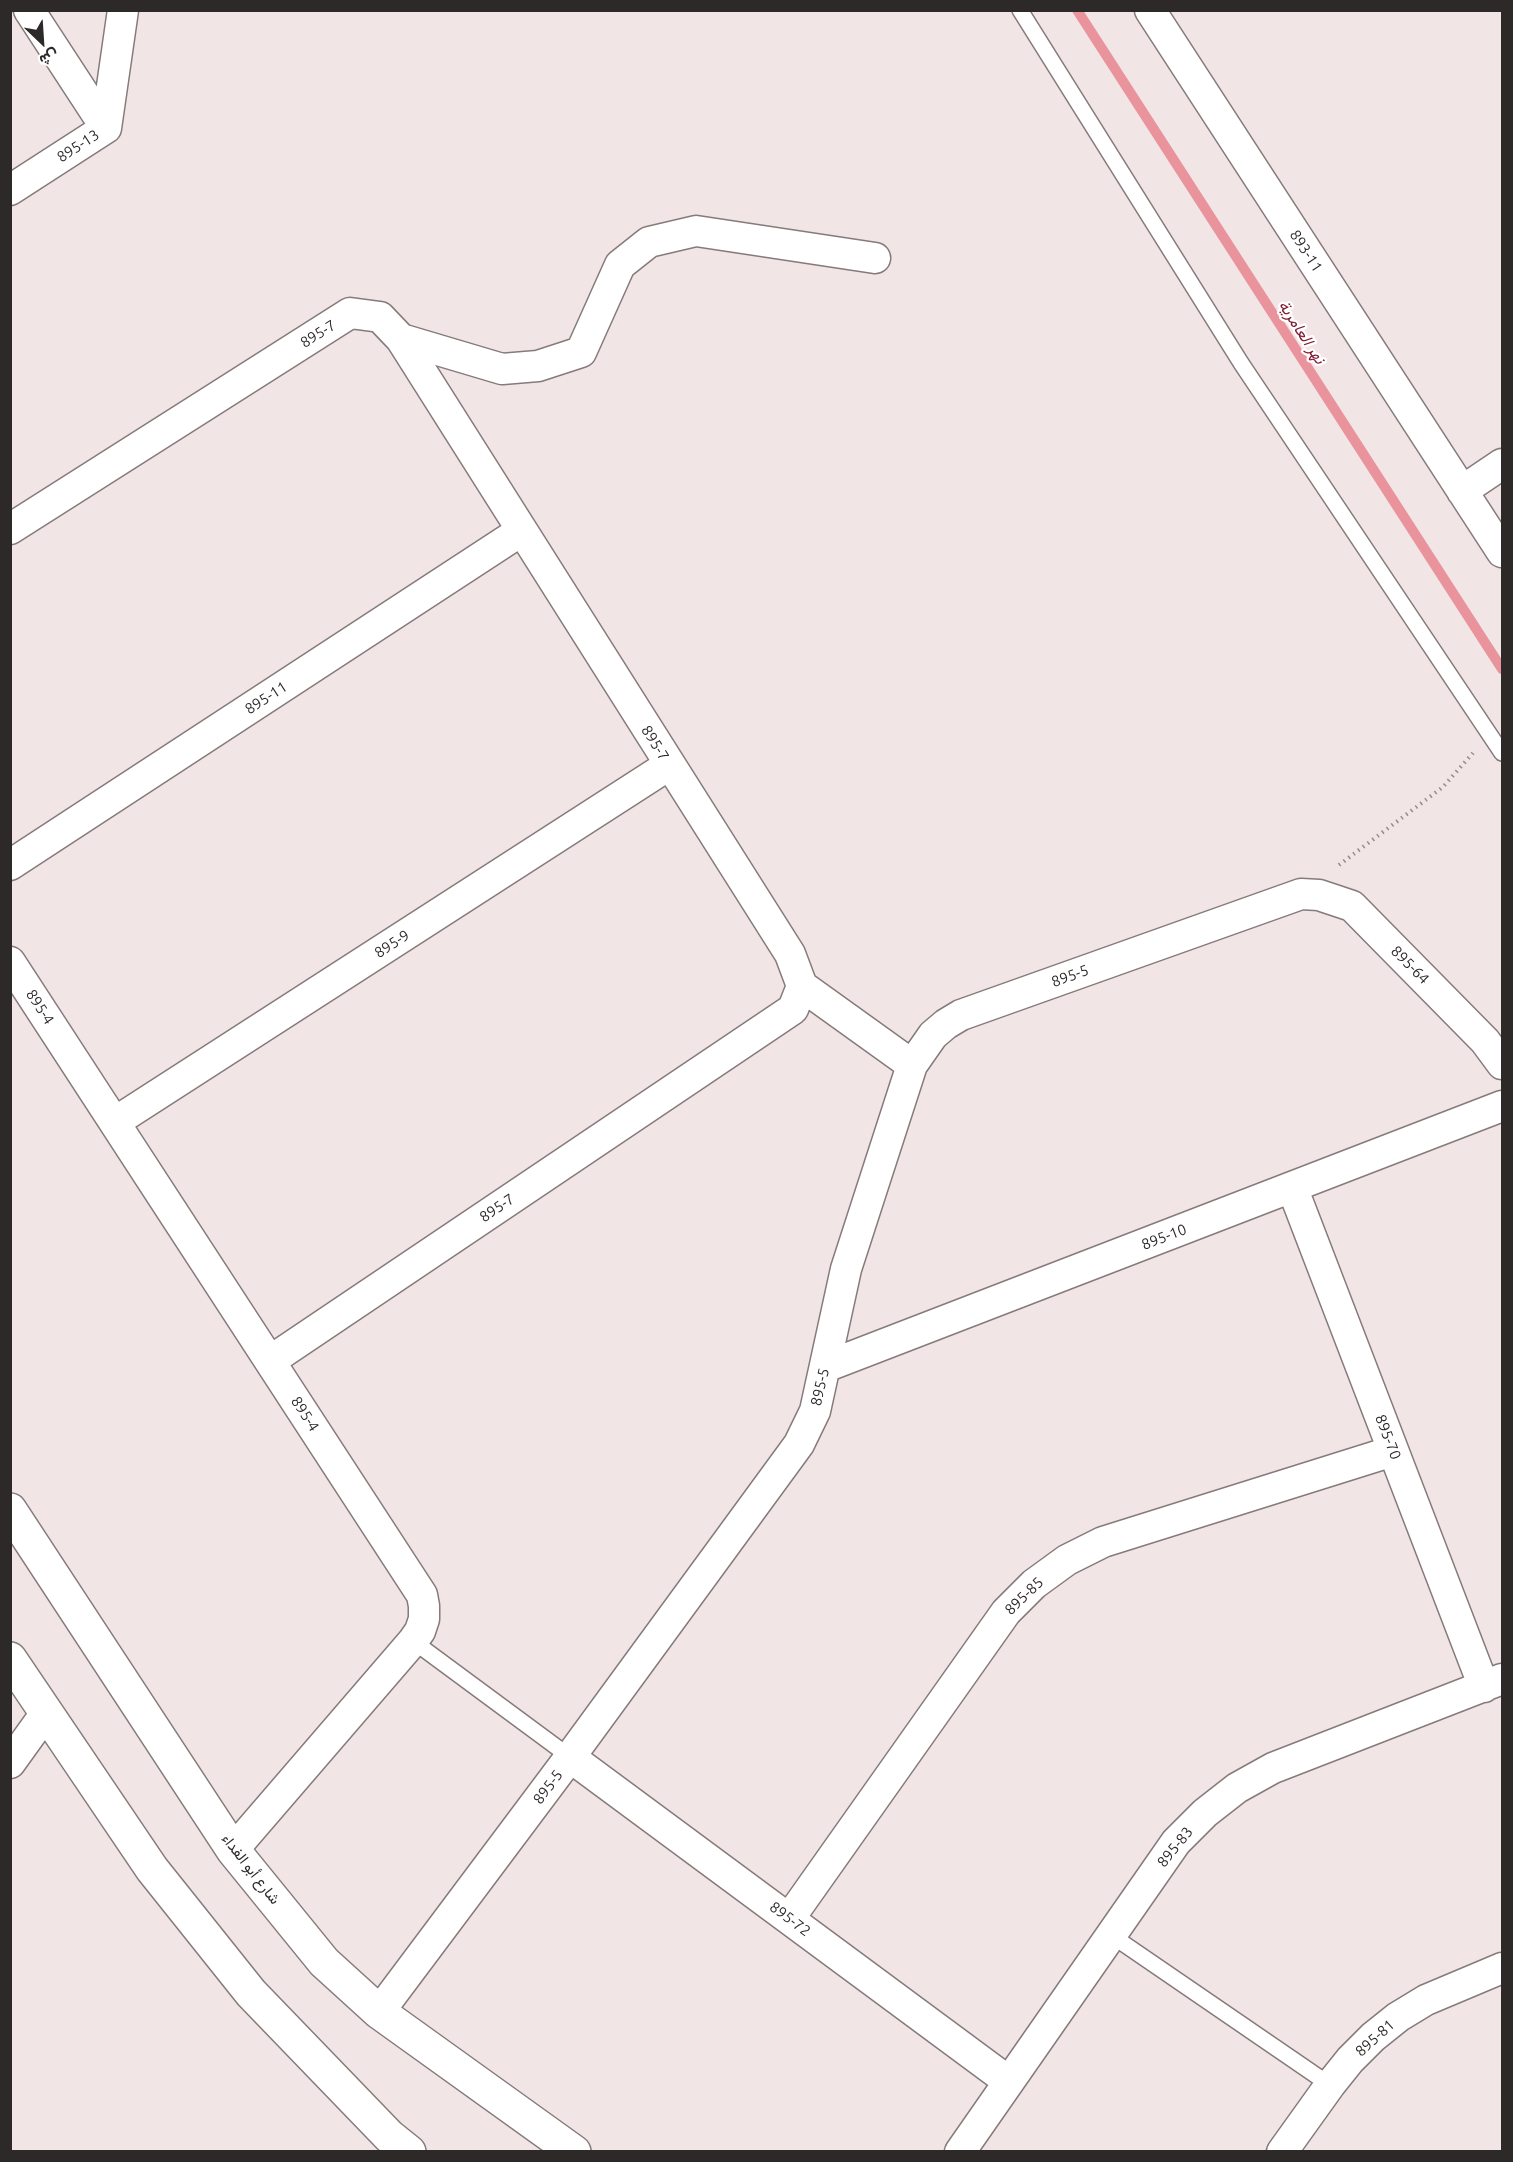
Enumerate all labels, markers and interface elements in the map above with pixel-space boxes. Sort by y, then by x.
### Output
north arrow [12,12,72,72]
text: ش [37,46,62,71]
street label: 895-13 [54,126,102,166]
street label: 893-11 [1286,227,1326,275]
water label: نهر العامرية [1274,297,1330,367]
street label: 895-7 [297,316,339,352]
street label: 895-11 [242,678,290,718]
street label: 895-7 [637,722,673,764]
street label: 895-9 [371,926,413,962]
street label: 895-64 [1387,942,1433,988]
street label: 895-5 [1049,961,1091,991]
street label: 895-4 [22,986,58,1028]
street label: 895-7 [476,1190,518,1226]
street label: 895-10 [1139,1220,1189,1254]
street label: 895-5 [807,1366,833,1408]
street label: 895-4 [287,1393,323,1435]
street label: 895-70 [1371,1412,1405,1462]
street label: 895-85 [1001,1573,1047,1619]
street label: 895-5 [529,1766,567,1808]
street label: 895-83 [1153,1823,1197,1871]
street label: شارع أبو الفداء [218,1830,284,1908]
street label: 895-72 [766,1898,814,1940]
street label: 895-81 [1352,2016,1398,2060]

